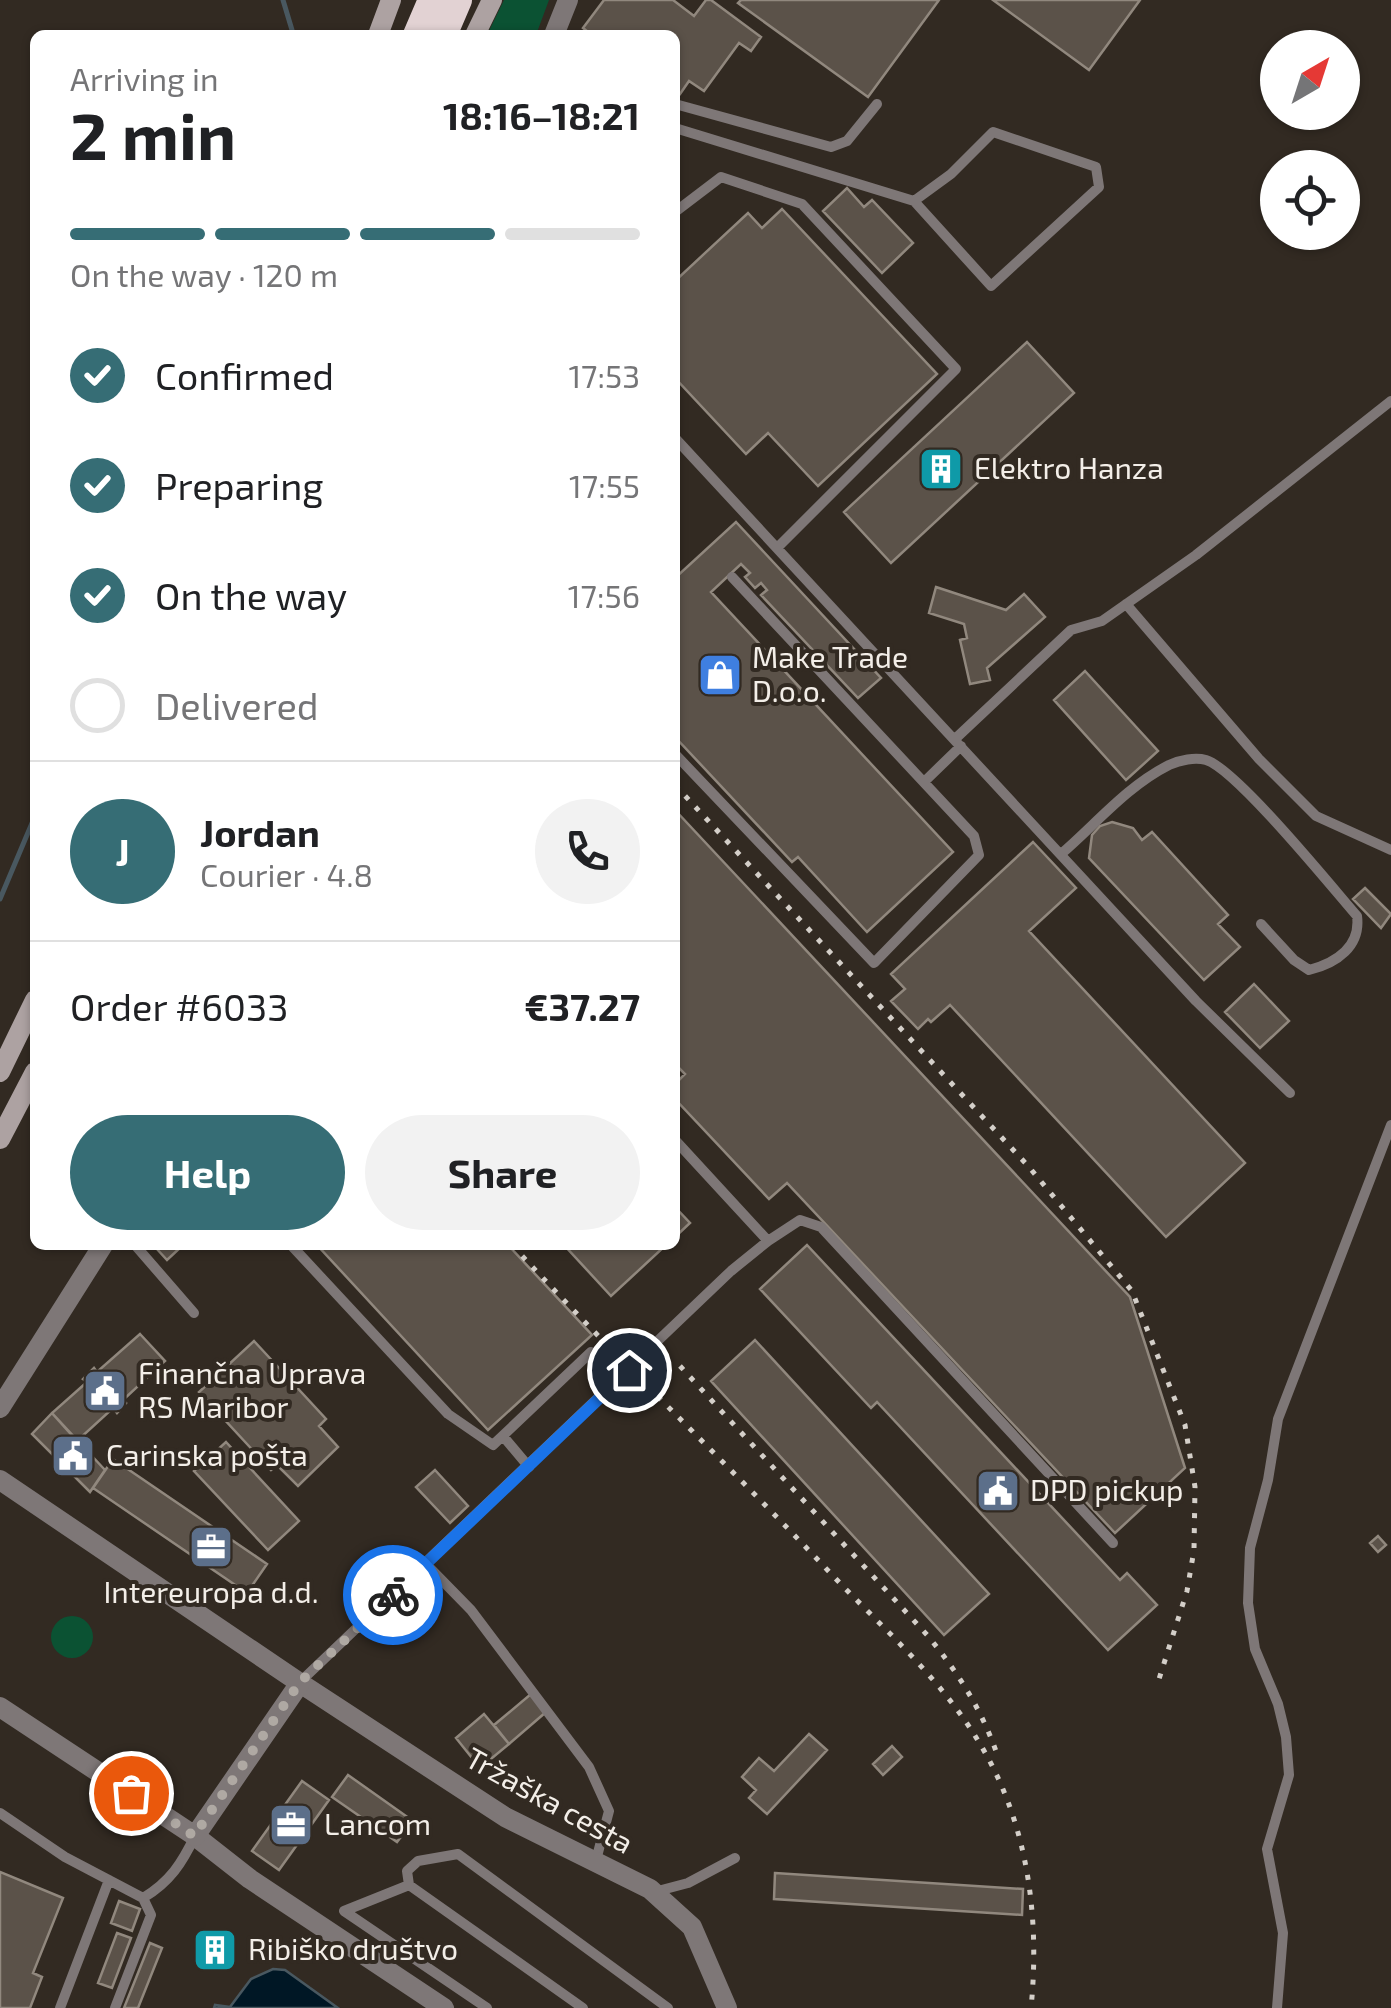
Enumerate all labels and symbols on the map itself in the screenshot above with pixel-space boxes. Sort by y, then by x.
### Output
north arrow [1260,30,1360,130]
building icon: Elektro Hanza [918,446,964,492]
place label: Elektro Hanza [974,449,1164,485]
place label: Make Trade D.o.o. [752,638,908,708]
shop icon: Make Trade D.o.o. [697,652,743,698]
pin [587,1328,672,1413]
place label: Finančna Uprava RS Maribor [138,1354,366,1424]
public building icon: Finančna Uprava RS Maribor [82,1368,128,1414]
public building icon: Carinska pošta [50,1433,96,1479]
place label: Carinska pošta [106,1436,308,1472]
public building icon: DPD pickup [975,1468,1021,1514]
place label: DPD pickup [1030,1471,1184,1507]
office icon: Intereuropa d.d. [188,1524,234,1570]
courier [343,1545,443,1645]
place label: Intereuropa d.d. [103,1573,319,1609]
street label: Tržaška cesta [460,1738,640,1860]
pin [89,1751,174,1836]
office icon: Lancom [268,1802,314,1848]
place label: Lancom [324,1805,431,1841]
building icon: Ribiško društvo [192,1927,238,1973]
place label: Ribiško društvo [248,1930,458,1966]

